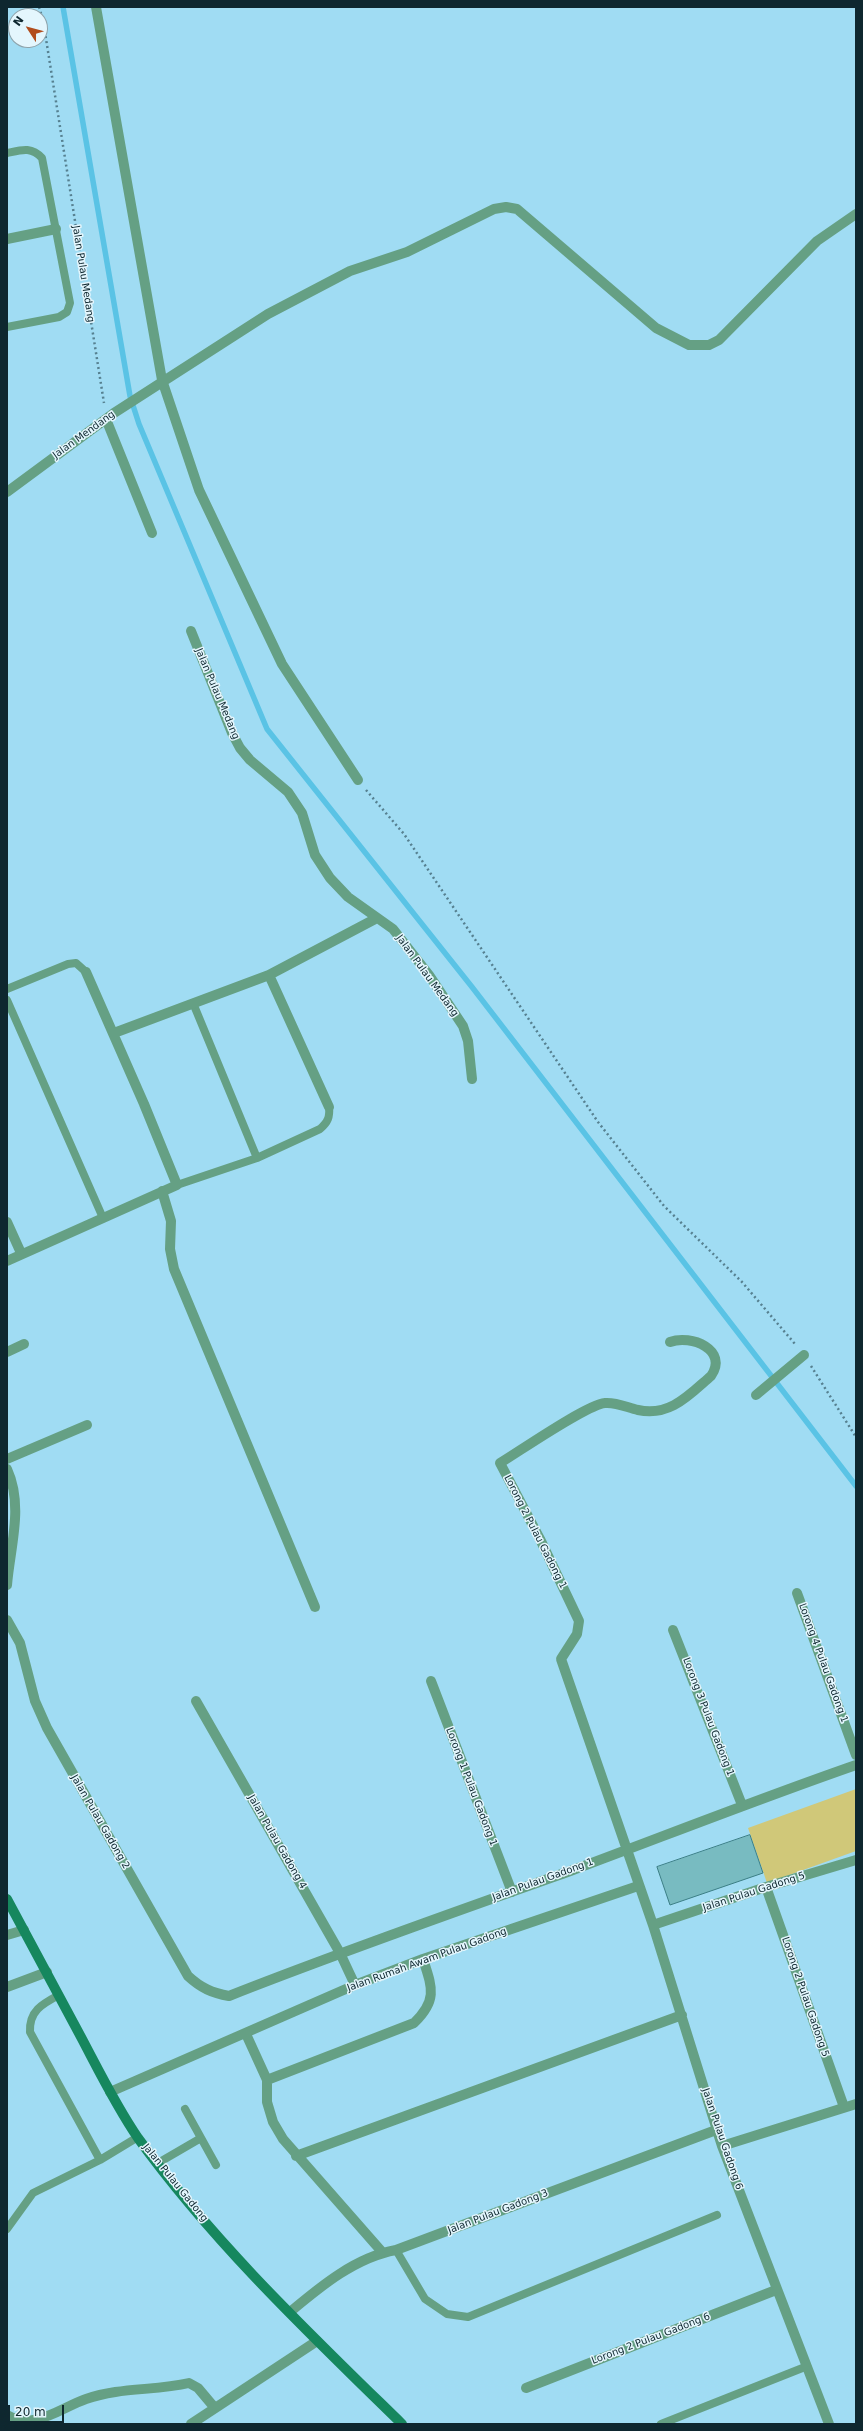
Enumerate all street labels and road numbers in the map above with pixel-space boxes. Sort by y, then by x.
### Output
street label: Jalan Pulau Medang [69,225,97,323]
street label: Jalan Mendang [51,408,117,462]
street label: Jalan Pulau Medang [192,647,242,741]
street label: Jalan Pulau Medang [393,933,461,1019]
street label: Lorong 2 Pulau Gadong 1 [501,1473,569,1591]
street label: Lorong 4 Pulau Gadong 1 [796,1602,850,1724]
street label: Lorong 3 Pulau Gadong 1 [680,1656,736,1778]
street label: Lorong 1 Pulau Gadong 1 [443,1726,499,1848]
street label: Jalan Pulau Gadong 2 [68,1773,132,1871]
street label: Jalan Pulau Gadong 4 [245,1793,309,1891]
street label: Jalan Pulau Gadong 1 [491,1856,595,1904]
street label: Jalan Pulau Gadong 5 [701,1870,807,1914]
street label: Jalan Rumah Awam Pulau Gadong [346,1925,508,1995]
street label: Lorong 2 Pulau Gadong 5 [779,1935,831,2059]
street label: Jalan Pulau Gadong 6 [699,2087,745,2191]
street label: Jalan Pulau Gadong [140,2141,210,2225]
street label: Jalan Pulau Gadong 3 [446,2187,550,2237]
street label: Lorong 2 Pulau Gadong 6 [590,2311,712,2367]

